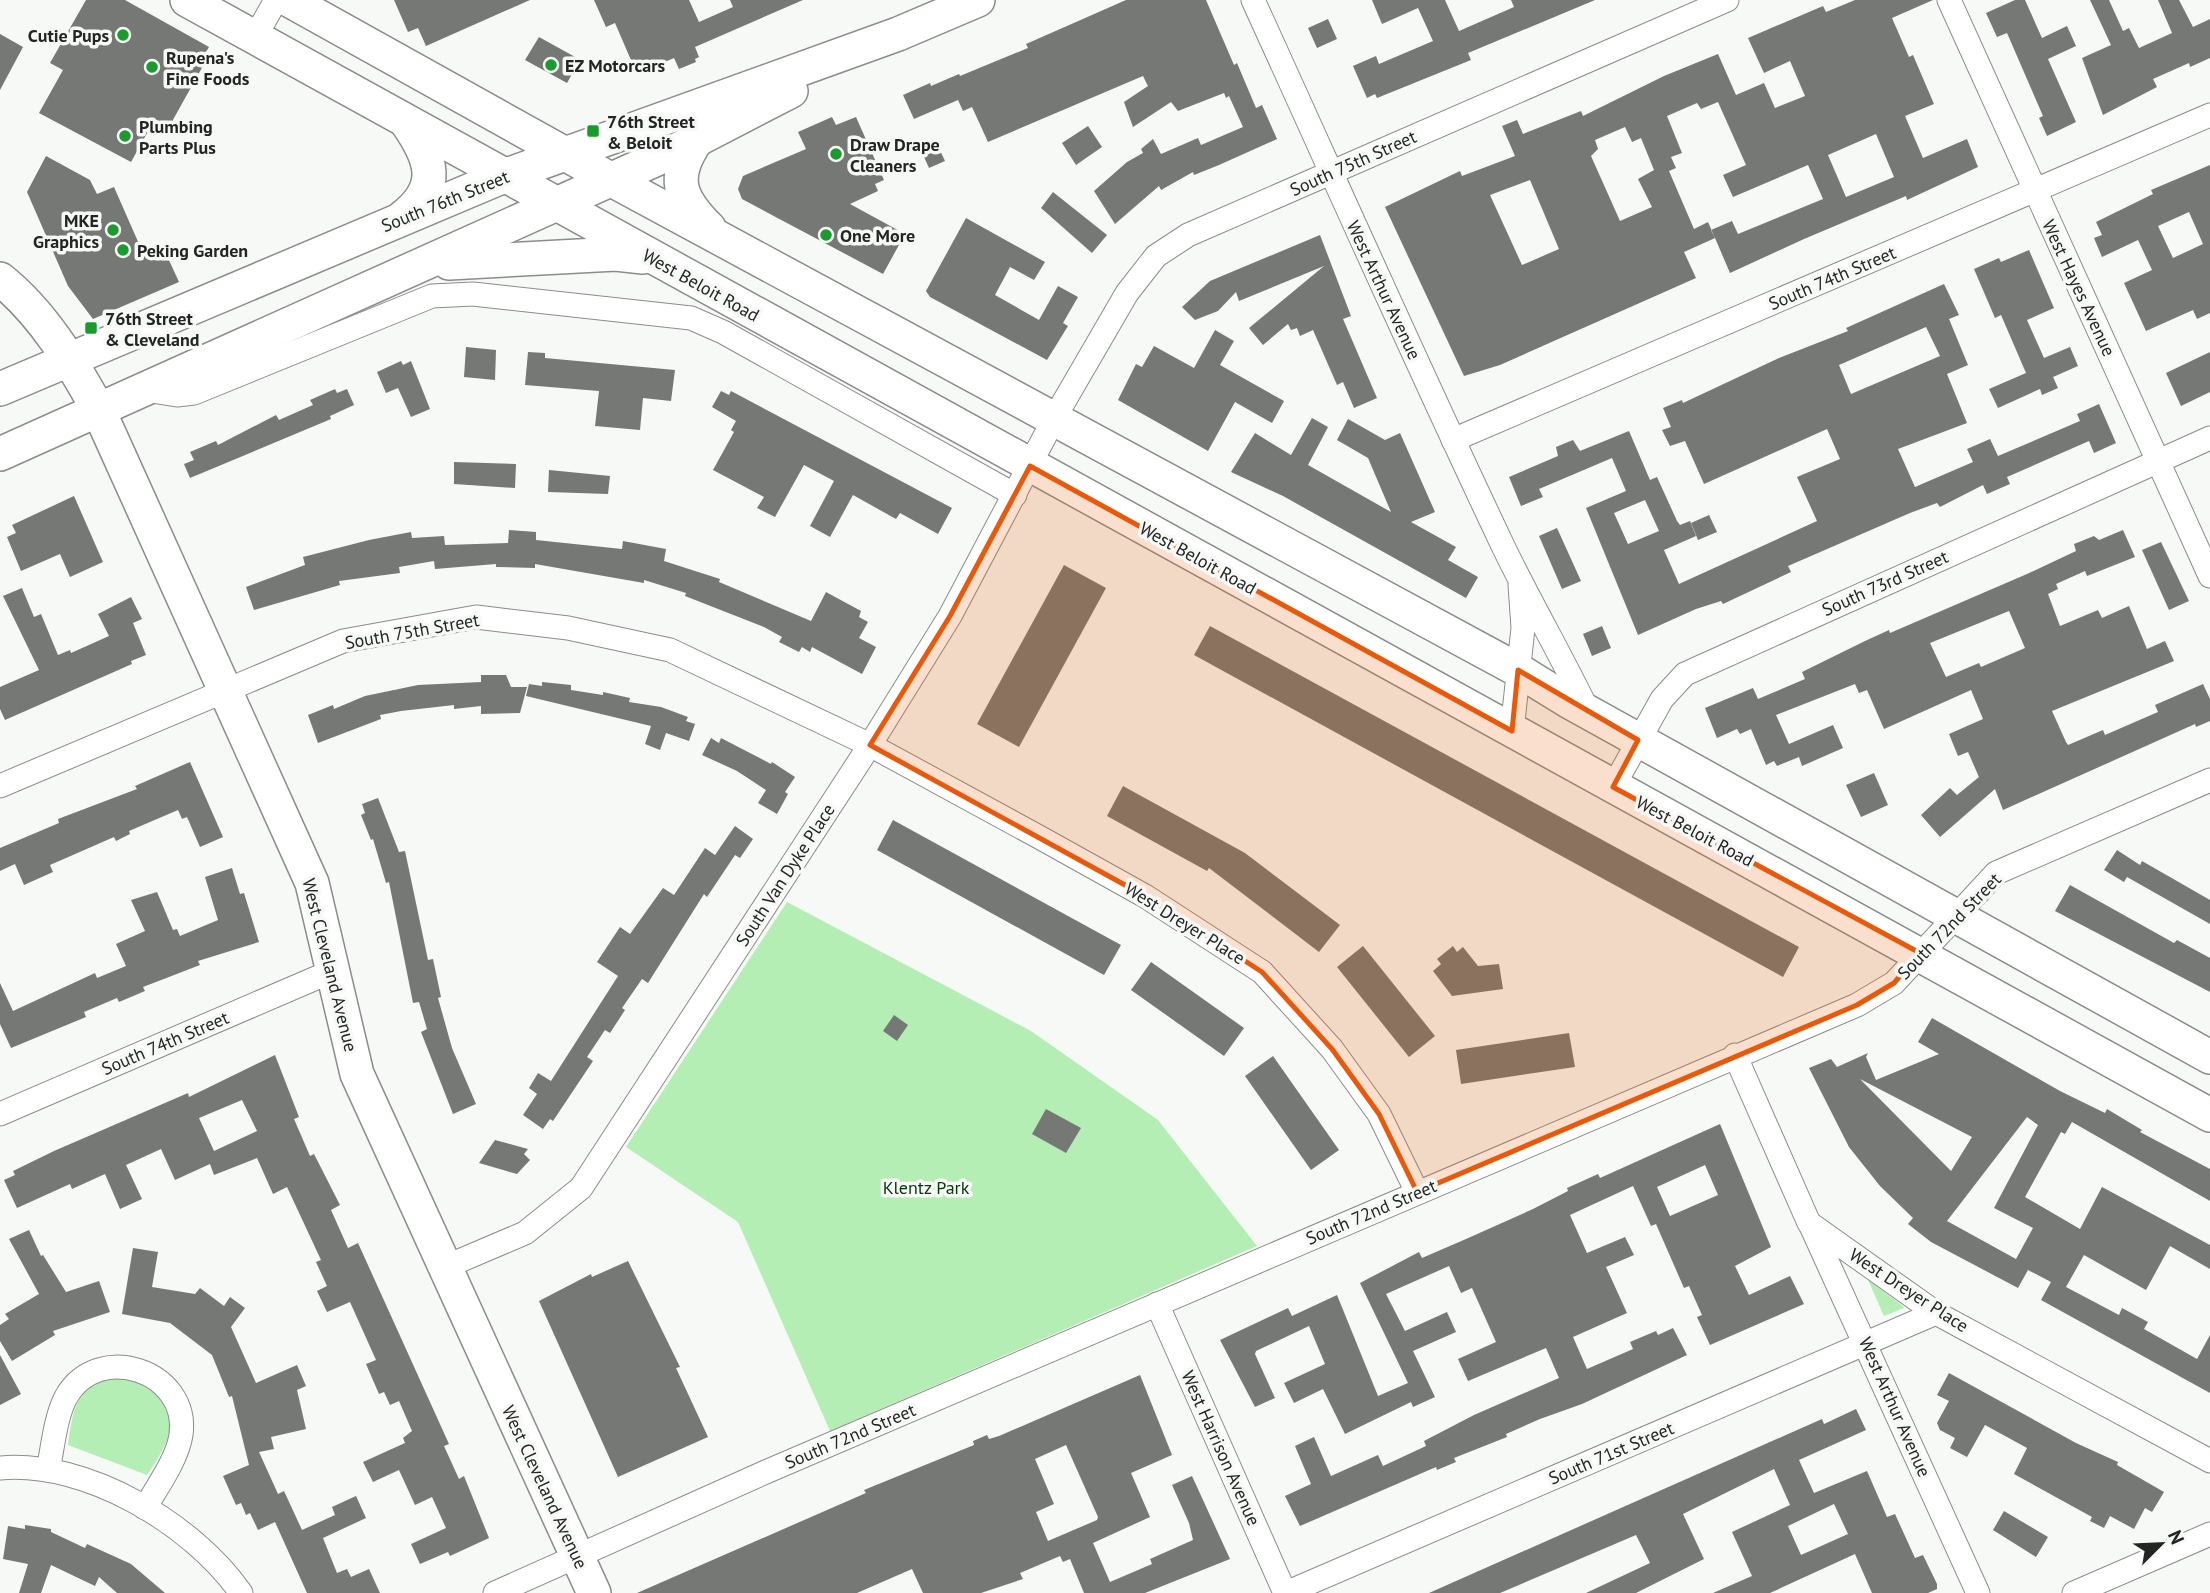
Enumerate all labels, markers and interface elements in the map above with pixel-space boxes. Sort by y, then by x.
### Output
place label: Cutie Pups [28,24,109,47]
marker: Cutie Pups [115,27,131,43]
place label: Rupena's Fine Foods [166,46,250,90]
place label: EZ Motorcars [565,54,666,77]
marker: EZ Motorcars [543,57,559,73]
marker: Rupena's Fine Foods [144,59,160,75]
place label: 76th Street & Beloit [607,110,695,154]
place label: Plumbing Parts Plus [139,115,216,159]
marker: 76th Street & Beloit [585,123,601,139]
street label: South 75th Street [1286,125,1420,201]
marker: Plumbing Parts Plus [117,128,133,144]
place label: Draw Drape Cleaners [850,133,940,177]
marker: Draw Drape Cleaners [828,146,844,162]
street label: South 76th Street [378,165,512,237]
place label: MKE Graphics [33,209,99,253]
street label: West Hayes Avenue [2037,216,2121,360]
street label: West Arthur Avenue [1342,217,1426,363]
marker: MKE Graphics [105,222,121,238]
place label: One More [840,224,915,247]
marker: One More [818,227,834,243]
place label: Peking Garden [137,239,248,262]
street label: South 74th Street [1765,241,1899,315]
marker: Peking Garden [115,242,131,258]
street label: West Beloit Road [638,243,764,327]
place label: 76th Street & Cleveland [105,307,200,351]
marker: 76th Street & Cleveland [83,320,99,336]
street label: West Beloit Road [1135,516,1261,600]
street label: South 73rd Street [1818,545,1952,621]
street label: South 75th Street [343,608,481,654]
street label: West Beloit Road [1632,790,1758,872]
street label: South Van Dyke Place [730,799,840,951]
street label: South 72nd Street [1892,868,2006,984]
street label: West Cleveland Avenue [297,876,363,1054]
street label: West Dreyer Place [1120,877,1250,969]
street label: South 74th Street [98,1006,232,1080]
street label: South 72nd Street [1302,1174,1440,1250]
park label: Klentz Park [883,1176,970,1199]
street label: West Dreyer Place [1845,1243,1973,1337]
street label: West Arthur Avenue [1854,1334,1936,1480]
street label: West Harrison Avenue [1176,1367,1266,1529]
street label: South 72nd Street [781,1398,919,1474]
street label: West Cleveland Avenue [497,1402,593,1572]
street label: South 71st Street [1545,1416,1677,1490]
north arrow [2126,1509,2196,1579]
text: N [2163,1527,2190,1548]

